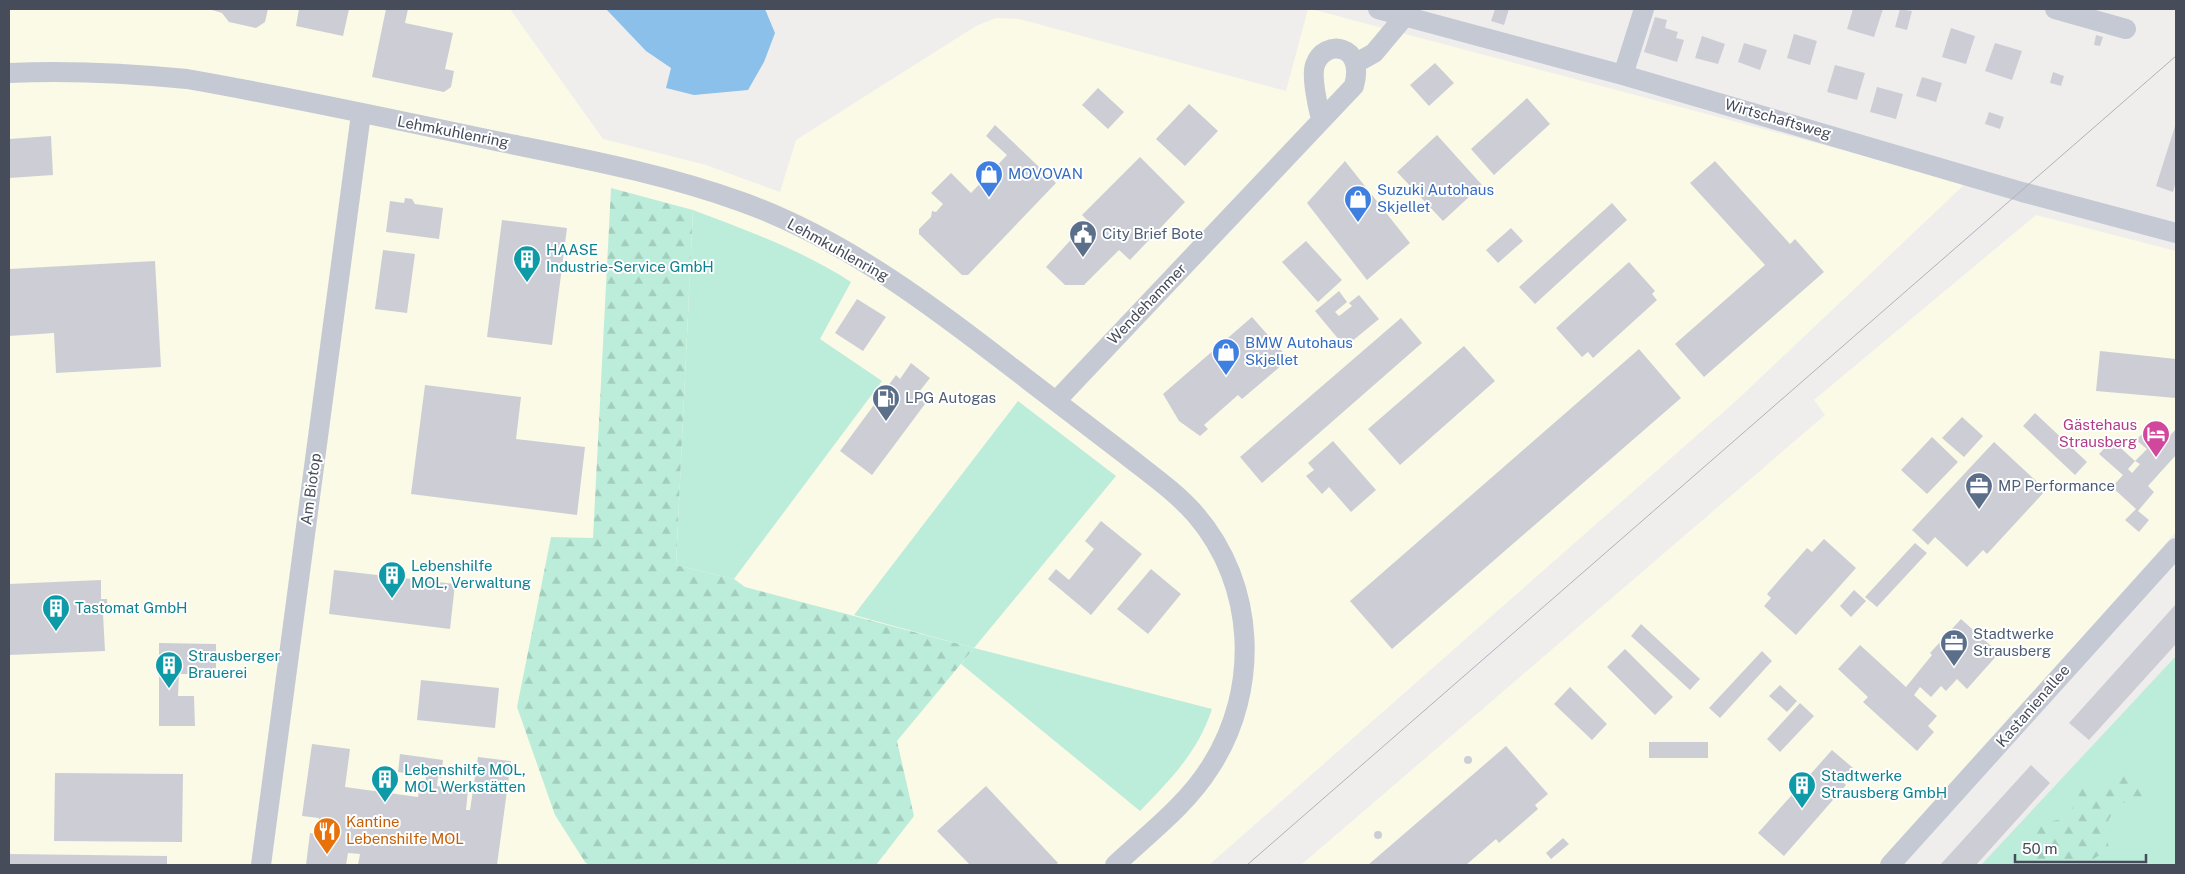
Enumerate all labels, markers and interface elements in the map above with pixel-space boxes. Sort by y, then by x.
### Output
street label: Wirtschaftsweg [1723,95,1833,142]
street label: Lehmkuhlenring [396,112,510,151]
shop icon: MOVOVAN [974,159,1004,198]
place label: MOVOVAN [1008,165,1083,182]
place label: Suzuki Autohaus Skjellet [1377,181,1494,215]
shop icon: Suzuki Autohaus Skjellet [1343,184,1373,223]
street label: Lehmkuhlenring [785,215,892,284]
public building icon: City Brief Bote [1068,219,1098,258]
place label: City Brief Bote [1102,225,1203,242]
place label: HAASE Industrie-Service GmbH [546,241,714,275]
building icon: HAASE Industrie-Service GmbH [512,244,542,283]
street label: Wendehammer [1104,260,1189,347]
place label: BMW Autohaus Skjellet [1245,334,1353,368]
shop icon: BMW Autohaus Skjellet [1211,337,1241,376]
fuel station icon: LPG Autogas [871,383,901,422]
place label: LPG Autogas [905,389,996,406]
place label: Gästehaus Strausberg [2059,416,2137,450]
hotel icon: Gästehaus Strausberg [2141,419,2171,458]
street label: Am Biotop [297,452,324,526]
office icon: MP Performance [1964,471,1994,510]
place label: MP Performance [1998,477,2115,494]
place label: Lebenshilfe MOL, Verwaltung [411,557,531,591]
building icon: Lebenshilfe MOL, Verwaltung [377,560,407,599]
building icon: Tastomat GmbH [41,593,71,632]
place label: Tastomat GmbH [75,599,187,616]
place label: Stadtwerke Strausberg [1973,625,2054,659]
office icon: Stadtwerke Strausberg [1939,628,1969,667]
place label: Strausberger Brauerei [188,647,280,681]
building icon: Strausberger Brauerei [154,650,184,689]
street label: Kastanienallee [1992,661,2073,750]
place label: Lebenshilfe MOL, MOL Werkstätten [404,761,526,795]
building icon: Lebenshilfe MOL, MOL Werkstätten [370,764,400,803]
place label: Stadtwerke Strausberg GmbH [1821,767,1947,801]
building icon: Stadtwerke Strausberg GmbH [1787,770,1817,809]
place label: Kantine Lebenshilfe MOL [346,813,464,847]
restaurant icon: Kantine Lebenshilfe MOL [312,816,342,855]
scale bar [2015,832,2146,864]
text: 50 m [2022,840,2057,857]

